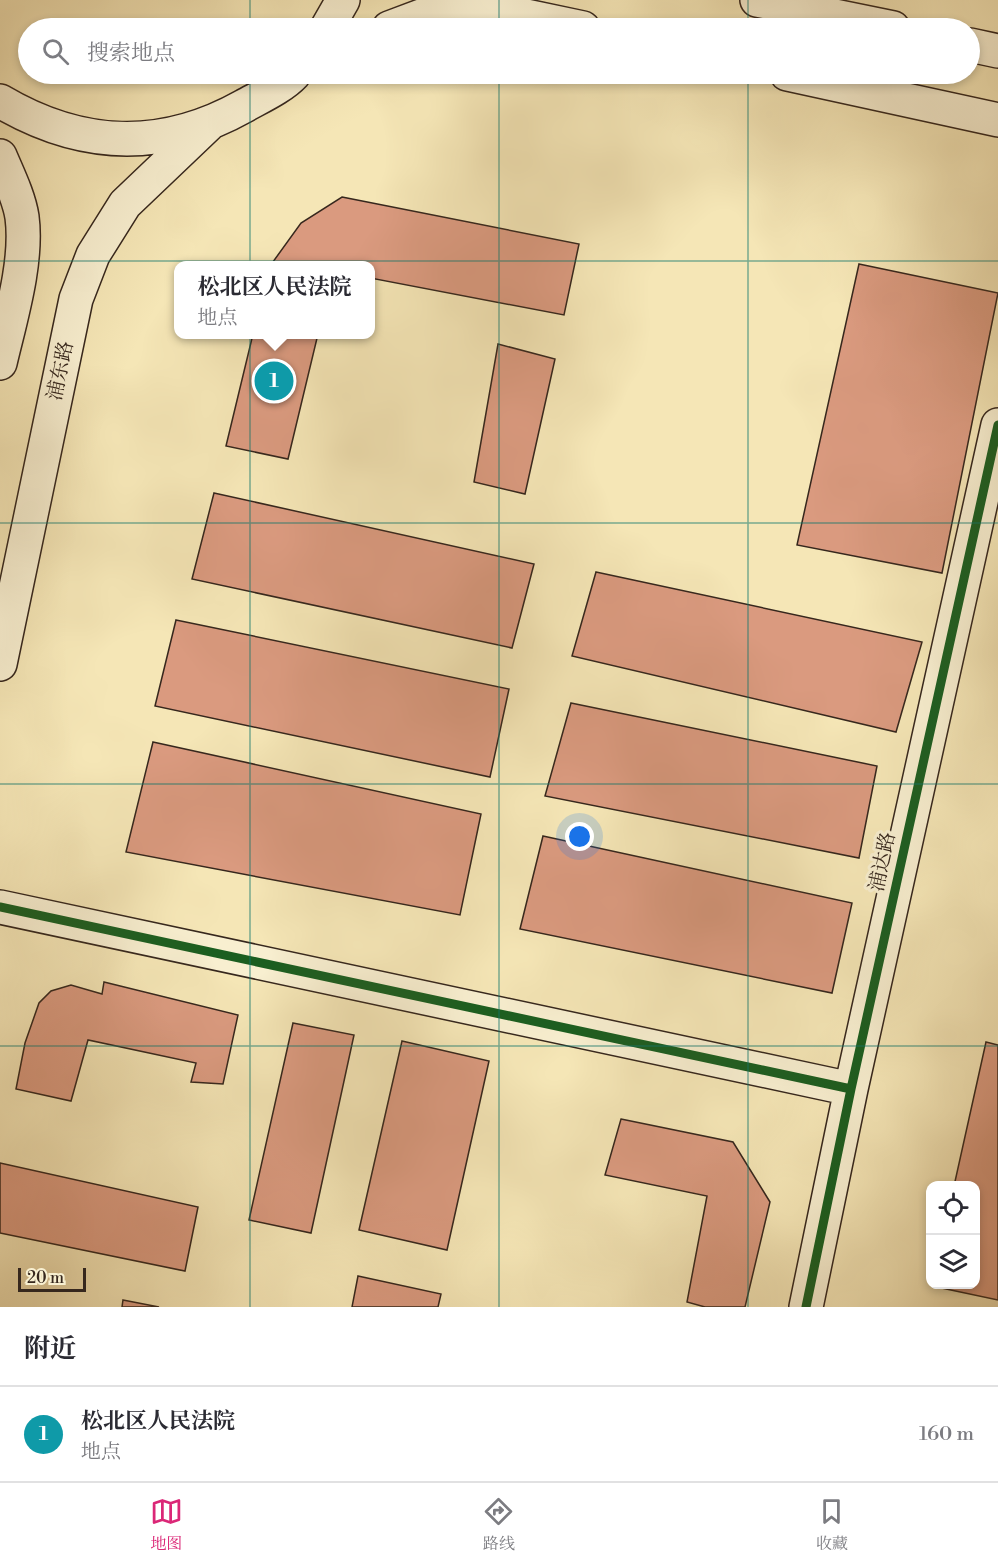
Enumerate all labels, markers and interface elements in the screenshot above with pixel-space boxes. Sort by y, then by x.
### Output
search box [18,18,980,84]
icon: search [39,35,72,68]
text: 搜索地点 [87,40,175,67]
popup [174,261,375,339]
text: 松北区人民法院 [197,274,352,301]
text: 地点 [197,306,237,331]
street label: 浦东路 [43,339,79,403]
pin: 1 [254,358,294,404]
your location [565,822,594,851]
street label: 浦达路 [865,830,901,894]
map controls [926,1181,980,1289]
button: locate [926,1181,980,1235]
button: layers [926,1235,980,1289]
scale bar [18,1265,86,1292]
text: 20 m [27,1268,64,1288]
text: 附近 [24,1333,76,1365]
text: 松北区人民法院 [81,1408,235,1435]
text: 1 [39,1422,48,1447]
text: 160 m [919,1422,974,1447]
text: 地点 [81,1440,121,1465]
tab: 地图 [150,1495,183,1554]
tab: 路线 [482,1495,515,1554]
tab: 收藏 [815,1495,848,1554]

